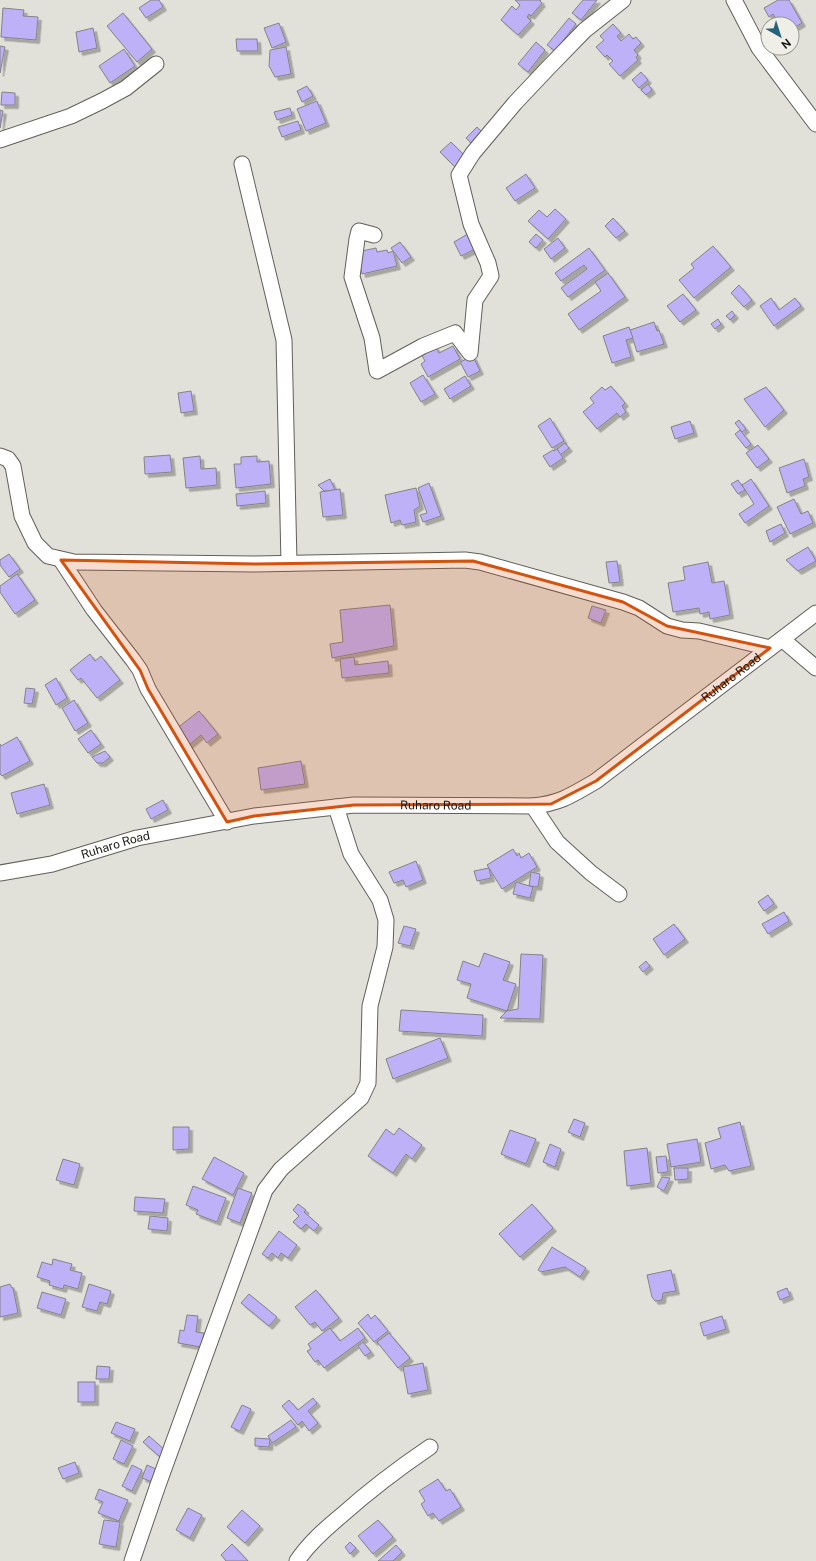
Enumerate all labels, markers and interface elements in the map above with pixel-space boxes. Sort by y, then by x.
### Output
north arrow [760,16,800,56]
text: N [779,36,793,51]
street label: Ruharo Road [699,650,764,705]
street label: Ruharo Road [400,798,471,813]
street label: Ruharo Road [79,829,151,862]

